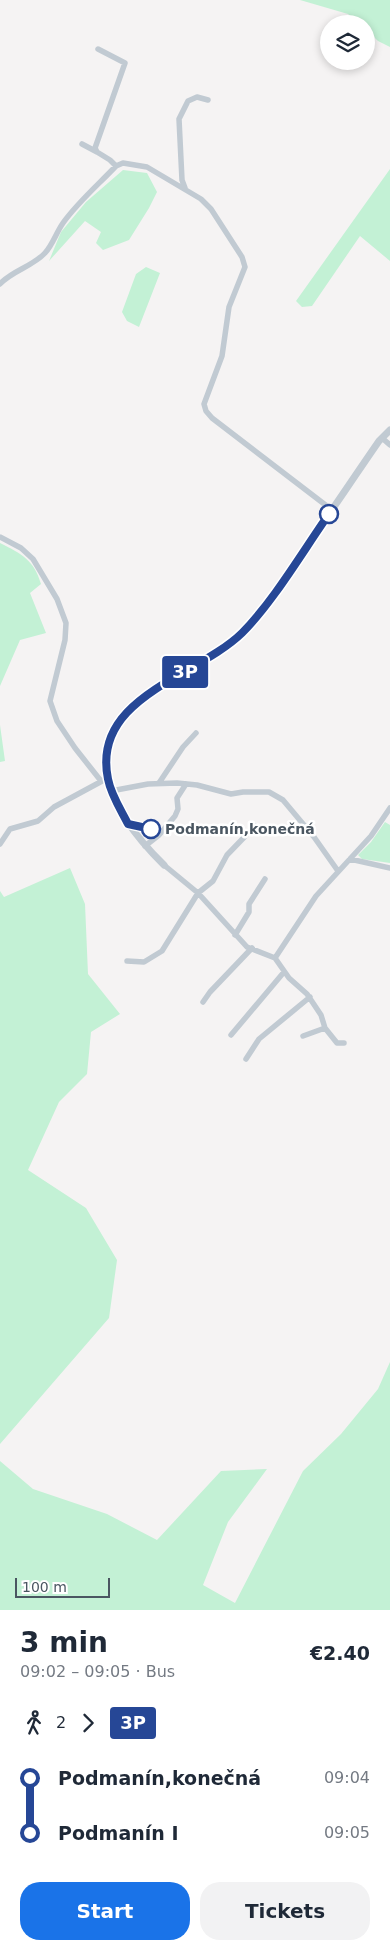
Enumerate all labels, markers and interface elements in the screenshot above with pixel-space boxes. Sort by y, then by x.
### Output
map controls [320,15,375,70]
button: layers [320,15,375,70]
unlabelled marker [319,504,339,524]
line badge: 3P [162,656,208,688]
text: 3P [172,661,198,682]
marker: Podmanín,konečná [141,819,161,839]
place label: Podmanín,konečná [165,821,315,837]
scale bar [15,1575,110,1598]
text: 100 m [22,1579,67,1595]
text: 3 min [20,1626,108,1659]
text: €2.40 [310,1642,370,1664]
text: 09:02 – 09:05 · Bus [20,1662,175,1681]
icon: walk [20,1709,48,1737]
icon: forward [74,1709,102,1737]
text: 3P [120,1712,146,1733]
text: 2 [56,1713,66,1732]
text: Podmanín,konečná [58,1767,261,1789]
text: 09:04 [324,1768,370,1787]
text: Podmanín I [58,1822,178,1844]
text: 09:05 [324,1823,370,1842]
button: Start [20,1882,190,1940]
button: Tickets [200,1882,370,1940]

